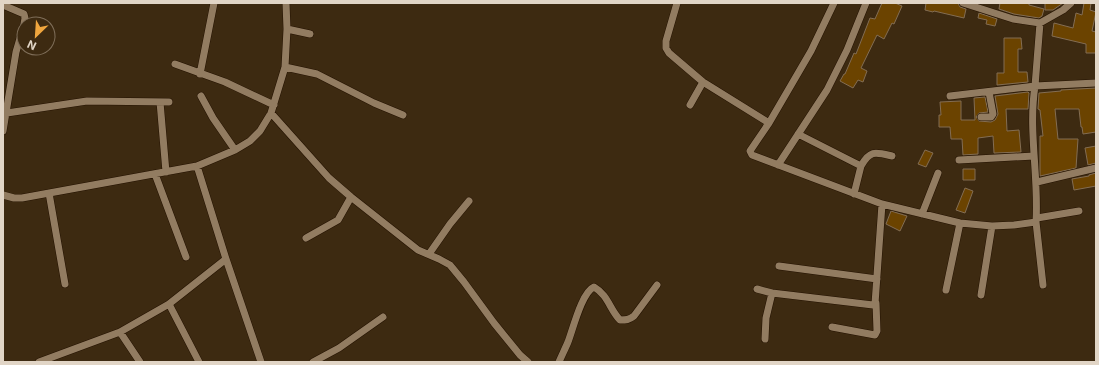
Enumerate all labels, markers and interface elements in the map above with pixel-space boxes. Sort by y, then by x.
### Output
north arrow [16,16,56,56]
text: N [25,37,39,53]

